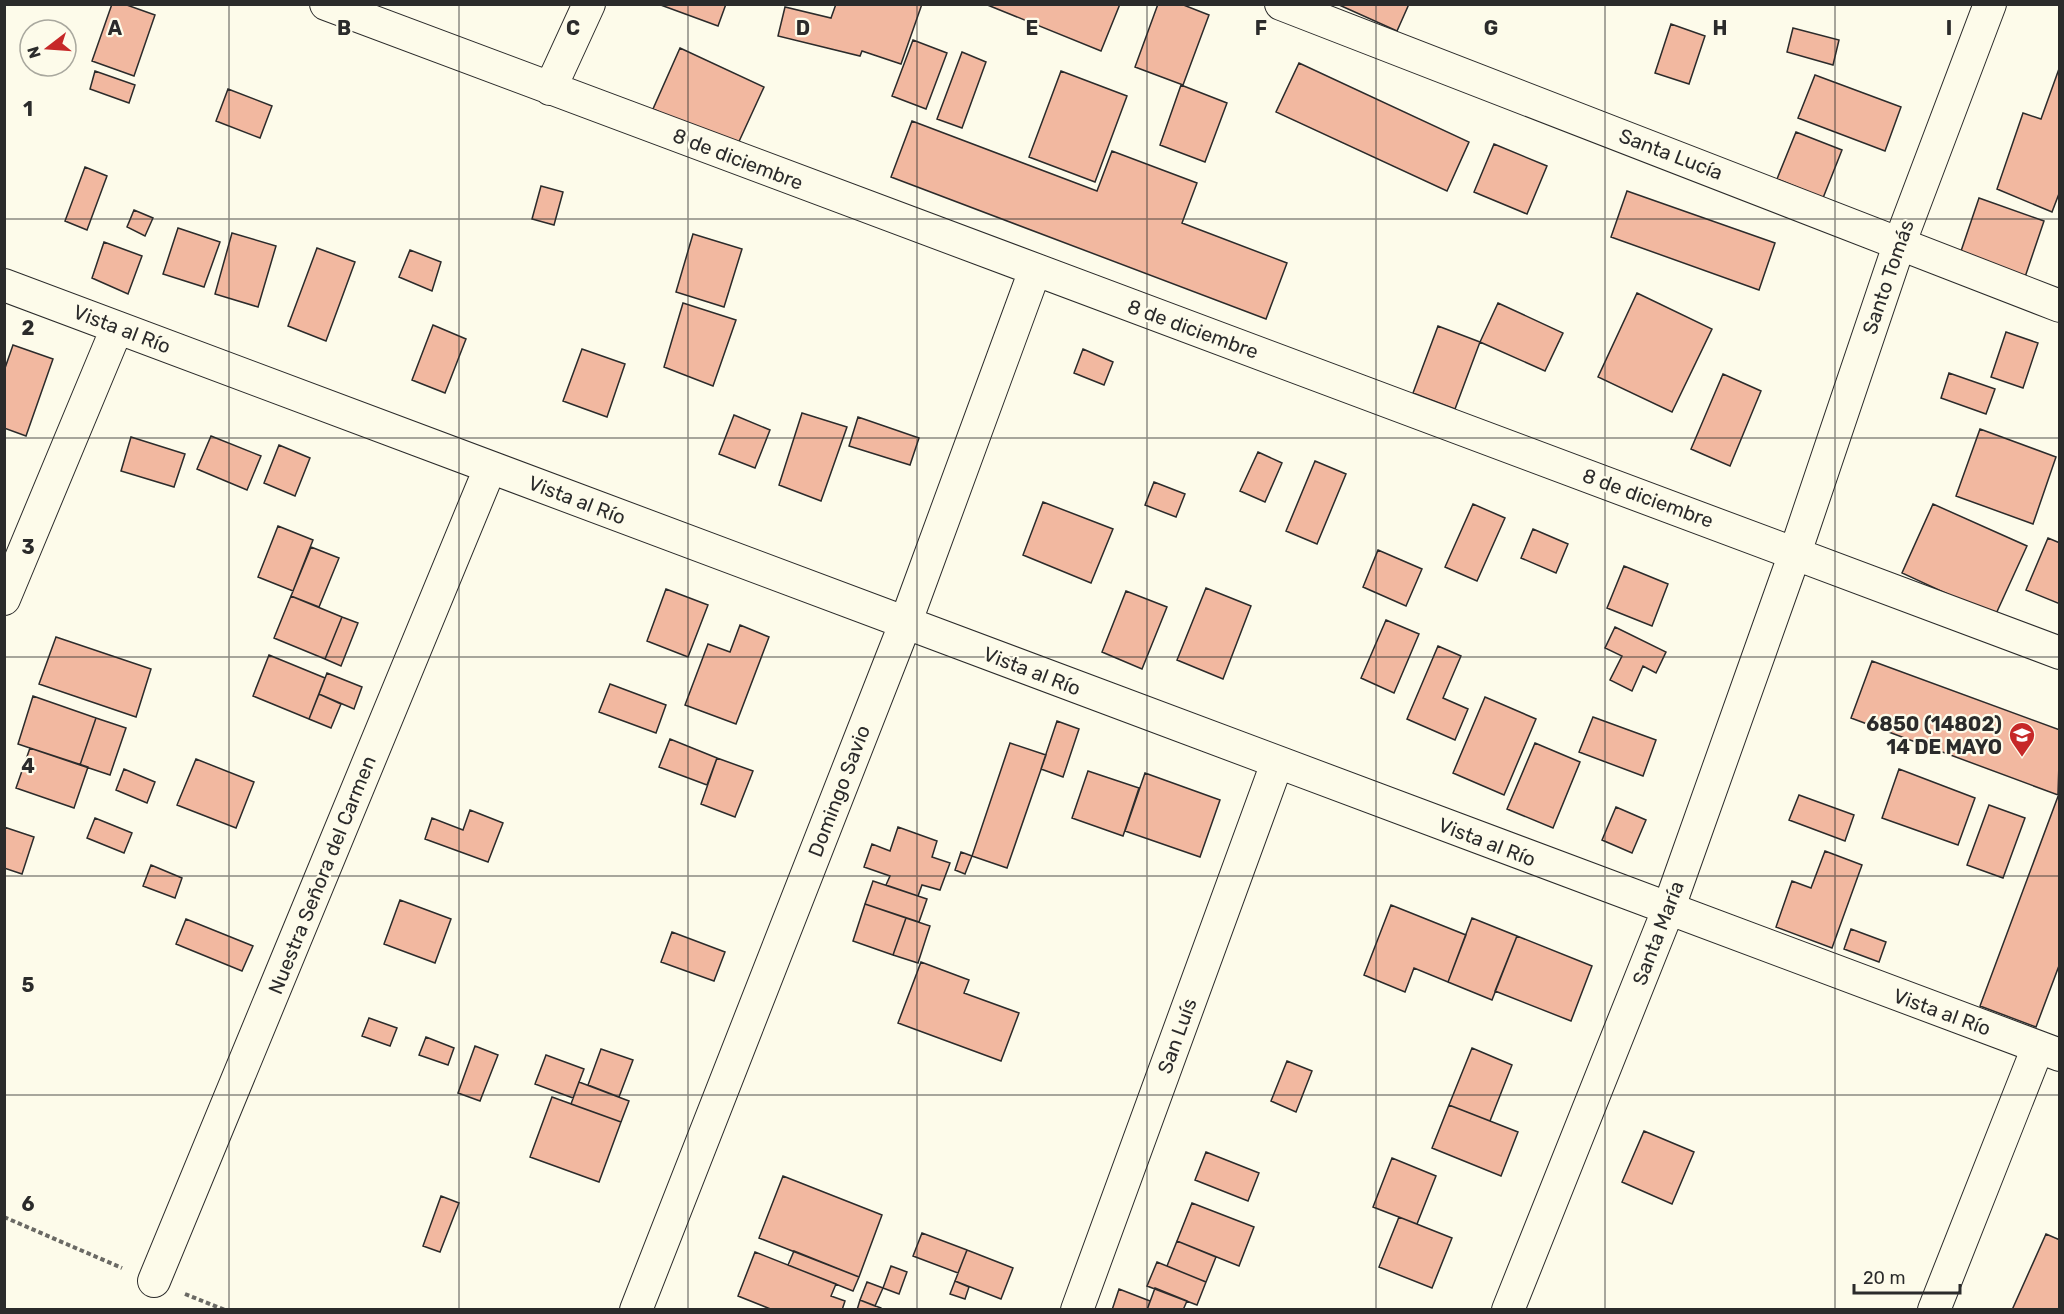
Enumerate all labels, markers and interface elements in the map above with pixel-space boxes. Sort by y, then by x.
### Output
text: A [108,16,123,40]
text: B [337,16,351,40]
text: C [566,16,580,40]
text: D [796,16,810,40]
text: E [1026,16,1038,40]
text: F [1255,16,1267,40]
text: G [1484,16,1498,40]
text: H [1713,16,1727,40]
text: I [1946,16,1952,40]
north arrow [18,18,78,78]
text: N [23,44,45,61]
text: 1 [23,97,33,121]
street label: 8 de diciembre [669,123,807,195]
street label: Santa Lucía [1616,123,1726,185]
street label: Santo Tomás [1857,217,1919,337]
street label: 8 de diciembre [1124,294,1262,364]
street label: Vista al Río [70,300,174,358]
text: 2 [22,316,35,340]
street label: 8 de diciembre [1579,463,1717,533]
street label: Vista al Río [525,471,629,529]
text: 3 [21,535,35,559]
street label: Vista al Río [980,642,1084,700]
place label: 6850 (14802) 14 DE MAYO [1866,712,2002,759]
school or university icon: 6850 (14802) 14 DE MAYO [2007,720,2037,758]
street label: Domingo Savio [803,722,875,860]
street label: Nuestra Señora del Carmen [263,752,381,998]
text: 4 [21,754,35,778]
street label: Vista al Río [1435,813,1539,871]
street label: Santa María [1627,878,1689,988]
text: 5 [22,973,35,997]
street label: Vista al Río [1890,983,1994,1041]
street label: San Luís [1152,995,1202,1077]
text: 6 [21,1192,35,1216]
scale bar [1854,1257,1960,1295]
text: 20 m [1863,1267,1905,1289]

